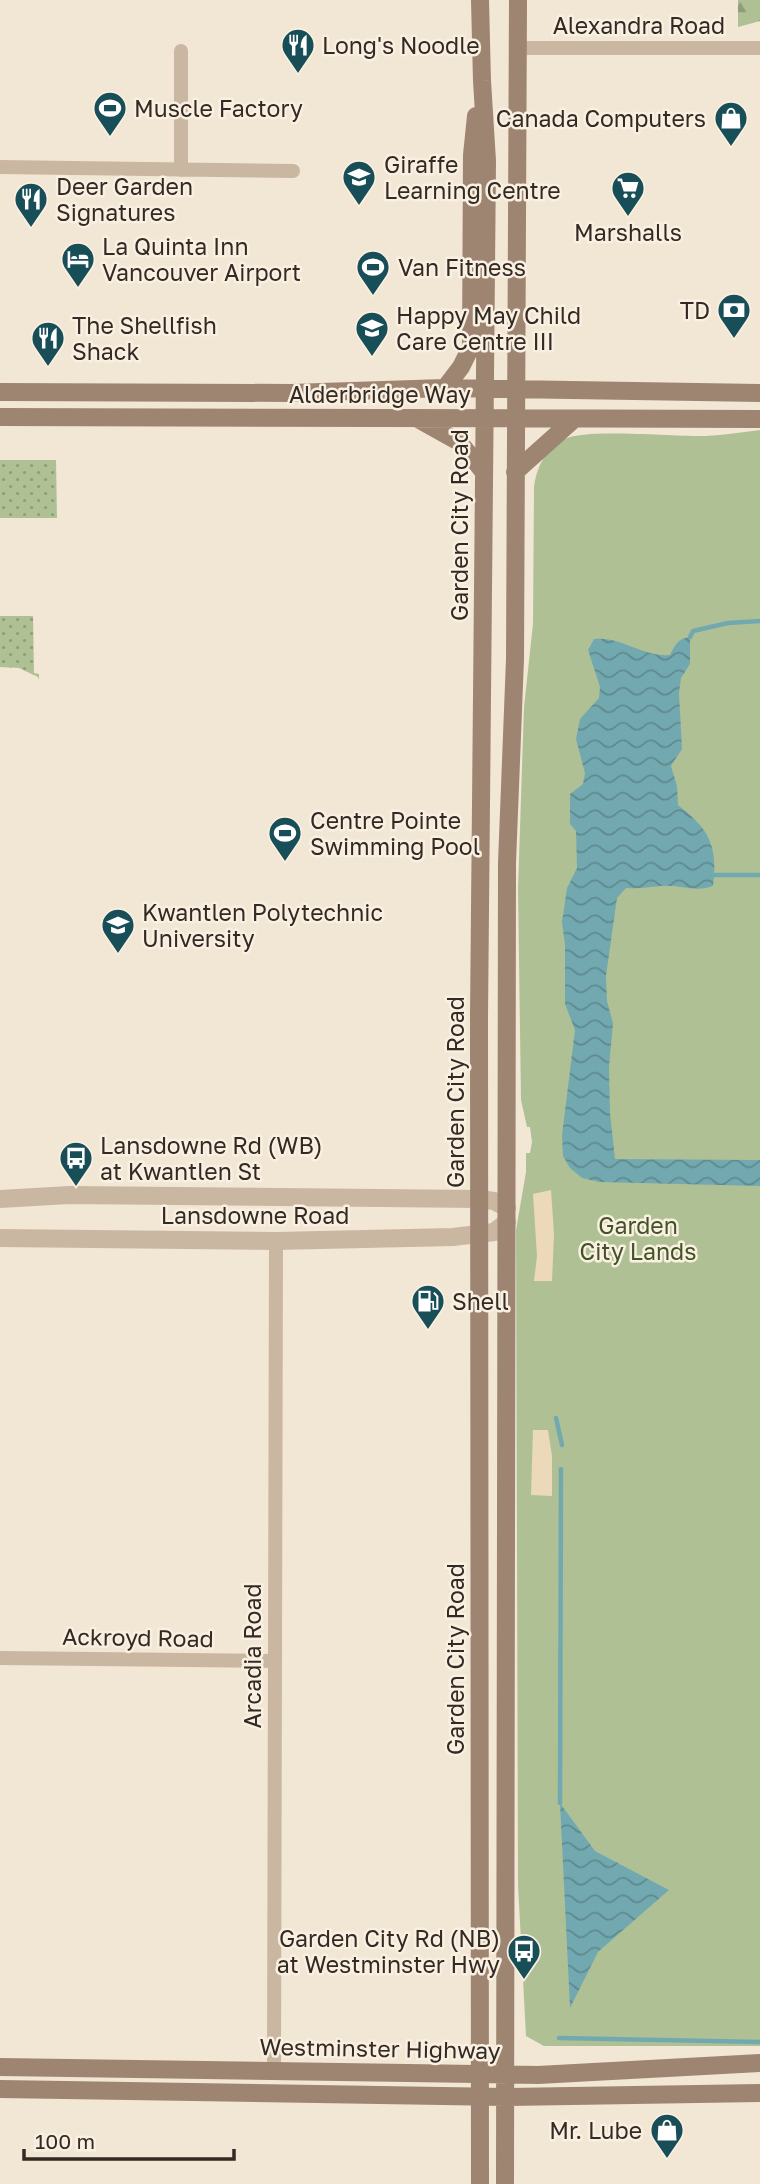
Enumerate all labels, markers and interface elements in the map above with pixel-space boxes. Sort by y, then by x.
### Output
street label: Alexandra Road [553,11,725,39]
restaurant icon: Long's Noodle [279,26,317,75]
place label: Long's Noodle [322,31,480,59]
sports icon: Muscle Factory [91,89,129,138]
place label: Muscle Factory [134,94,303,122]
shop icon: Canada Computers [712,99,750,148]
place label: Canada Computers [496,104,706,132]
place label: Giraffe Learning Centre [384,150,561,204]
school or university icon: Giraffe Learning Centre [340,158,378,207]
supermarket icon: Marshalls [609,169,647,218]
place label: Deer Garden Signatures [56,172,193,226]
restaurant icon: Deer Garden Signatures [12,180,50,229]
place label: Marshalls [574,218,682,246]
place label: La Quinta Inn Vancouver Airport [102,232,301,286]
hotel icon: La Quinta Inn Vancouver Airport [59,240,97,289]
sports icon: Van Fitness [354,248,392,297]
place label: Van Fitness [398,253,526,281]
bank icon: TD [715,291,753,340]
place label: TD [680,296,710,324]
place label: Happy May Child Care Centre III [396,301,581,355]
school or university icon: Happy May Child Care Centre III [353,309,391,358]
place label: The Shellfish Shack [72,311,217,365]
restaurant icon: The Shellfish Shack [29,319,67,368]
street label: Alderbridge Way [289,380,471,408]
street label: Garden City Road [445,429,473,621]
place label: Centre Pointe Swimming Pool [310,806,480,860]
sports icon: Centre Pointe Swimming Pool [266,814,304,863]
place label: Kwantlen Polytechnic University [142,898,383,952]
school or university icon: Kwantlen Polytechnic University [99,906,137,955]
street label: Garden City Road [441,996,469,1188]
place label: Lansdowne Rd (WB) at Kwantlen St [100,1131,323,1185]
bus stop icon: Lansdowne Rd (WB) at Kwantlen St [57,1139,95,1188]
street label: Lansdowne Road [161,1201,349,1229]
park label: Garden City Lands [580,1211,696,1265]
fuel station icon: Shell [409,1282,447,1331]
place label: Shell [452,1287,509,1315]
street label: Garden City Road [441,1563,469,1755]
street label: Arcadia Road [238,1583,266,1729]
street label: Ackroyd Road [62,1622,214,1652]
place label: Garden City Rd (NB) at Westminster Hwy [277,1924,500,1978]
bus stop icon: Garden City Rd (NB) at Westminster Hwy [505,1932,543,1981]
street label: Westminster Highway [259,2032,501,2064]
shop icon: Mr. Lube [648,2111,686,2160]
place label: Mr. Lube [549,2116,642,2144]
scale bar [24,2118,234,2162]
text: 100 m [35,2128,95,2154]

